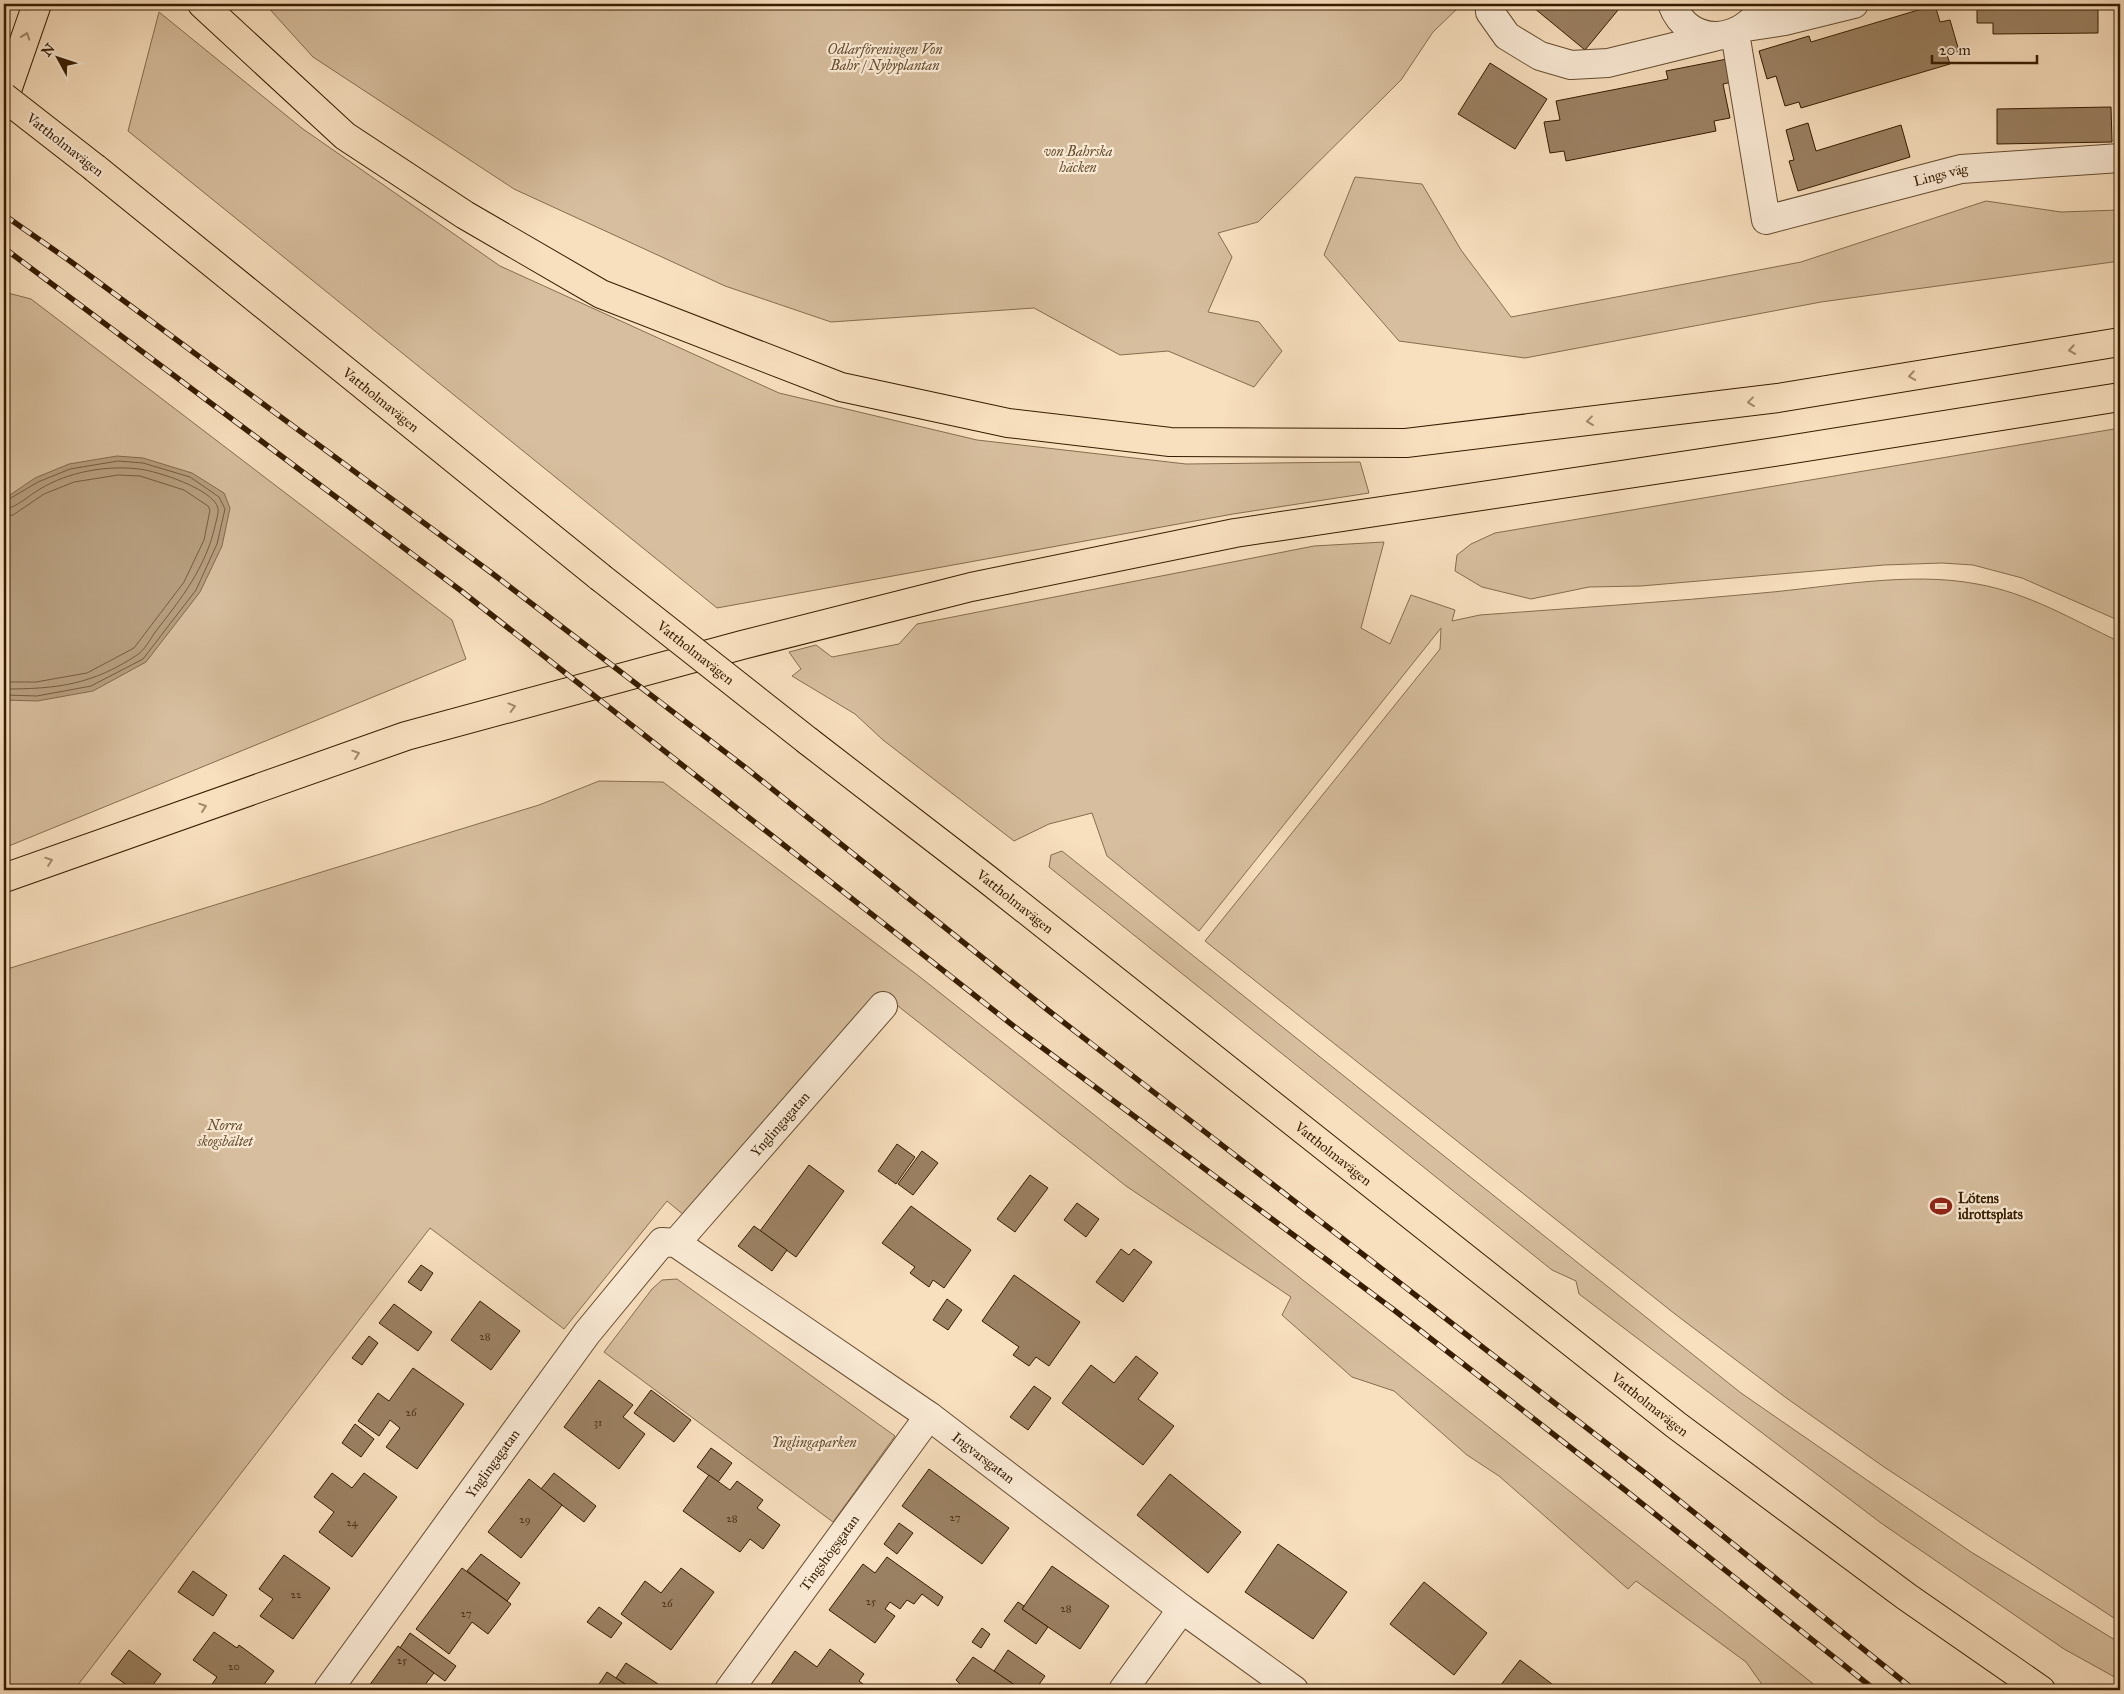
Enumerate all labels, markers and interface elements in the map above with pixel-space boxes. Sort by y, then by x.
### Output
north arrow [32,32,82,82]
scale bar [1932,32,2036,64]
one-way arrow [20,33,30,41]
text: N [38,40,59,60]
park label: Odlarföreningen Von Bahr / Nybyplantan [827,41,943,75]
text: 20 m [1939,41,1971,59]
street label: Vattholmavägen [22,109,107,181]
park label: von Bahrska häcken [1044,143,1113,176]
street label: Lings väg [1912,160,1969,190]
one-way arrow [2068,344,2077,354]
street label: Vattholmavägen [339,363,423,436]
one-way arrow [1907,371,1916,381]
one-way arrow [1747,396,1756,406]
one-way arrow [1586,415,1594,426]
street label: Vattholmavägen [653,616,738,688]
one-way arrow [507,703,515,713]
one-way arrow [351,750,360,760]
one-way arrow [198,803,206,813]
one-way arrow [44,856,53,866]
street label: Vattholmavägen [973,865,1057,937]
street label: Ynglingagatan [747,1088,813,1160]
park label: Norra skogsbältet [196,1117,254,1150]
street label: Vattholmavägen [1291,1117,1376,1189]
place label: Lötens idrottsplats [1958,1190,2023,1224]
sports icon: Lötens idrottsplats [1928,1193,1954,1219]
house number: 28 [479,1330,491,1343]
street label: Vattholmavägen [1607,1368,1692,1440]
house number: 26 [405,1406,417,1419]
house number: 31 [594,1416,602,1429]
street label: Ynglingagatan [462,1425,523,1501]
street label: Ingvarsgatan [949,1428,1018,1487]
park label: Ynglingaparken [771,1434,857,1452]
street label: Tingshögsgatan [796,1511,863,1594]
house number: 27 [950,1511,961,1524]
house number: 28 [726,1512,738,1525]
house number: 29 [519,1513,531,1526]
house number: 24 [346,1516,359,1529]
house number: 22 [291,1588,302,1601]
house number: 25 [866,1595,876,1608]
house number: 26 [661,1597,673,1610]
house number: 28 [1060,1602,1072,1615]
house number: 27 [461,1607,472,1620]
house number: 25 [397,1654,407,1667]
house number: 20 [228,1660,240,1673]

